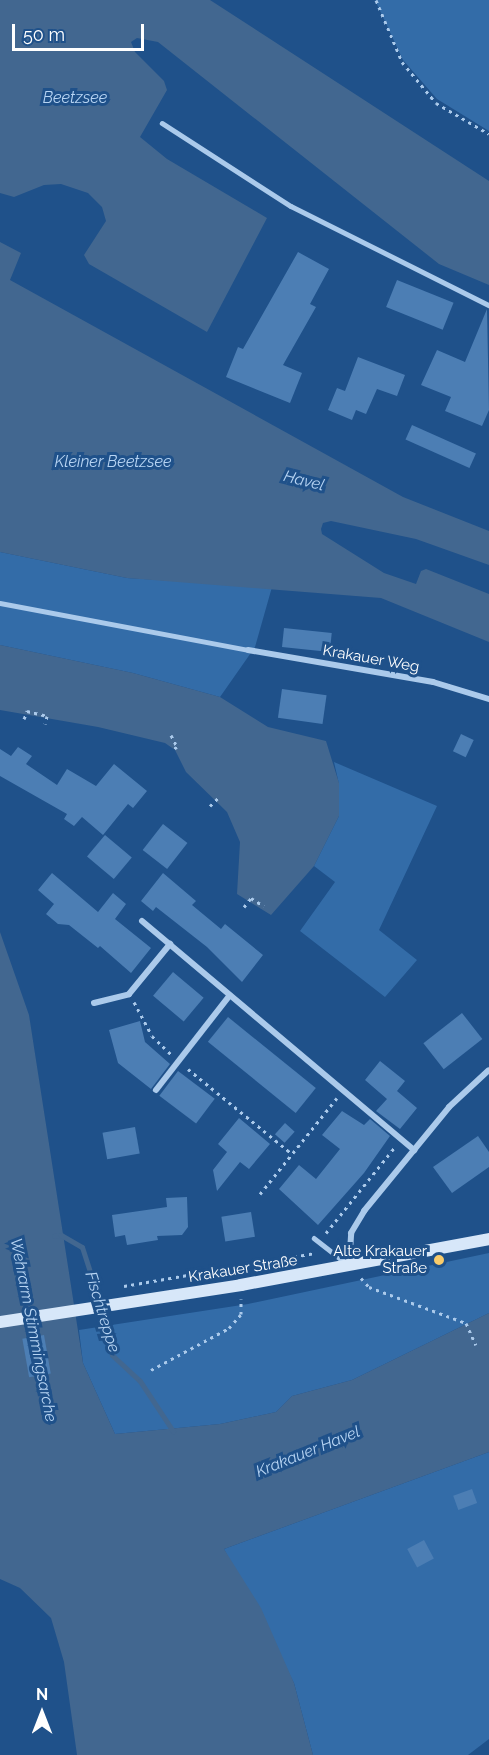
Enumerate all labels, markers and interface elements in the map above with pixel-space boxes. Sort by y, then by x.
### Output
scale bar [15,12,147,50]
text: 50 m [23,24,65,45]
water label: Beetzsee [43,88,107,108]
water label: Kleiner Beetzsee [54,452,172,472]
water label: Havel [282,467,326,495]
street label: Krakauer Weg [321,642,421,676]
water label: Wehrarm Stimmingsarche [6,1236,60,1424]
place label: Alte Krakauer Straße [333,1242,427,1277]
street label: Krakauer Straße [187,1251,299,1287]
marker: Alte Krakauer Straße [432,1253,446,1267]
water label: Fischtreppe [81,1269,123,1355]
water label: Krakauer Havel [253,1422,363,1482]
north arrow [12,1683,72,1743]
text: N [36,1685,48,1704]

